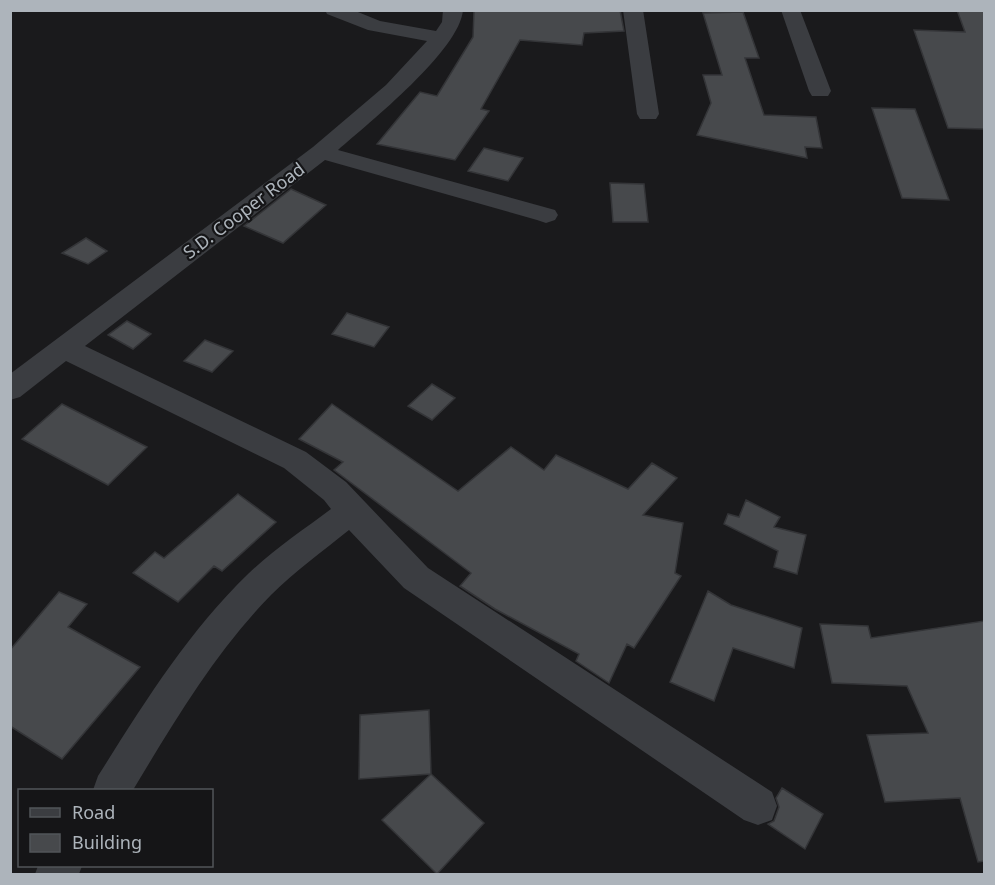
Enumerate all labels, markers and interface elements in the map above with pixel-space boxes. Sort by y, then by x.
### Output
street label: S.D. Cooper Road [178,157,309,264]
legend [18,789,213,867]
text: Road [72,800,115,824]
text: Building [72,830,142,854]

